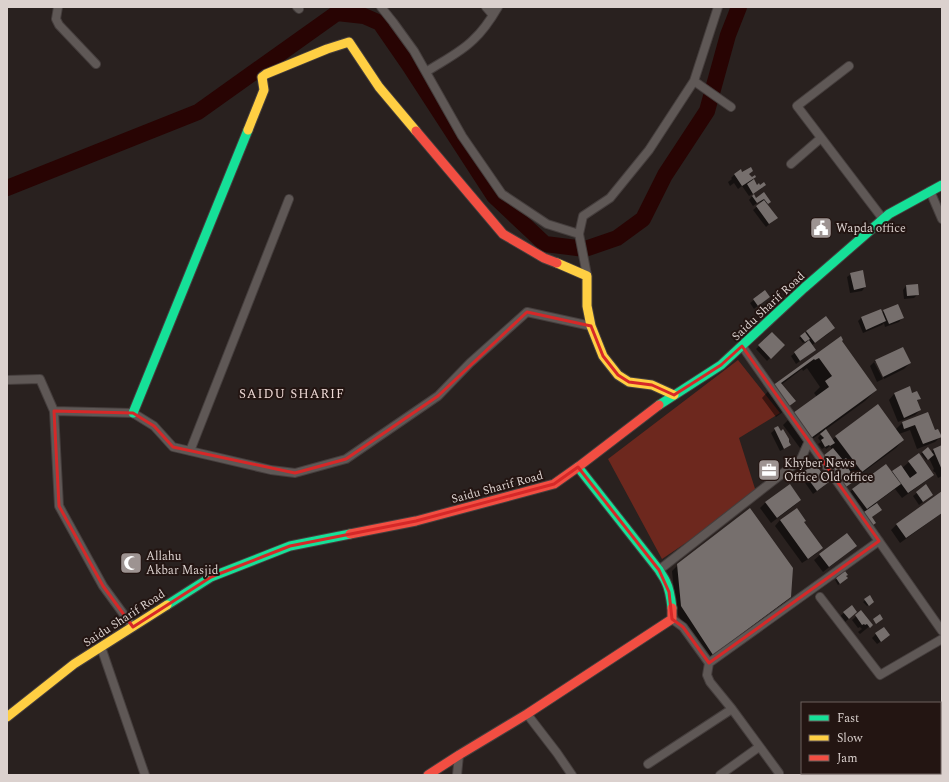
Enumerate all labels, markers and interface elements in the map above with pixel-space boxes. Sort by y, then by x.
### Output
public building icon: Wapda office [808,215,834,241]
place label: Wapda office [836,219,906,238]
street label: Saidu Sharif Road [727,267,810,346]
district label: SAIDU SHARIF [239,384,345,404]
place label: Khyber News Office Old office [784,454,873,487]
office icon: Khyber News Office Old office [756,457,782,483]
street label: Saidu Sharif Road [449,466,546,509]
place label: Allahu Akbar Masjid [146,547,219,580]
mosque icon: Allahu Akbar Masjid [118,550,144,576]
street label: Saidu Sharif Road [79,585,169,652]
legend [801,702,941,774]
text: Fast [837,709,859,728]
text: Slow [837,729,863,748]
text: Jam [837,749,858,768]

